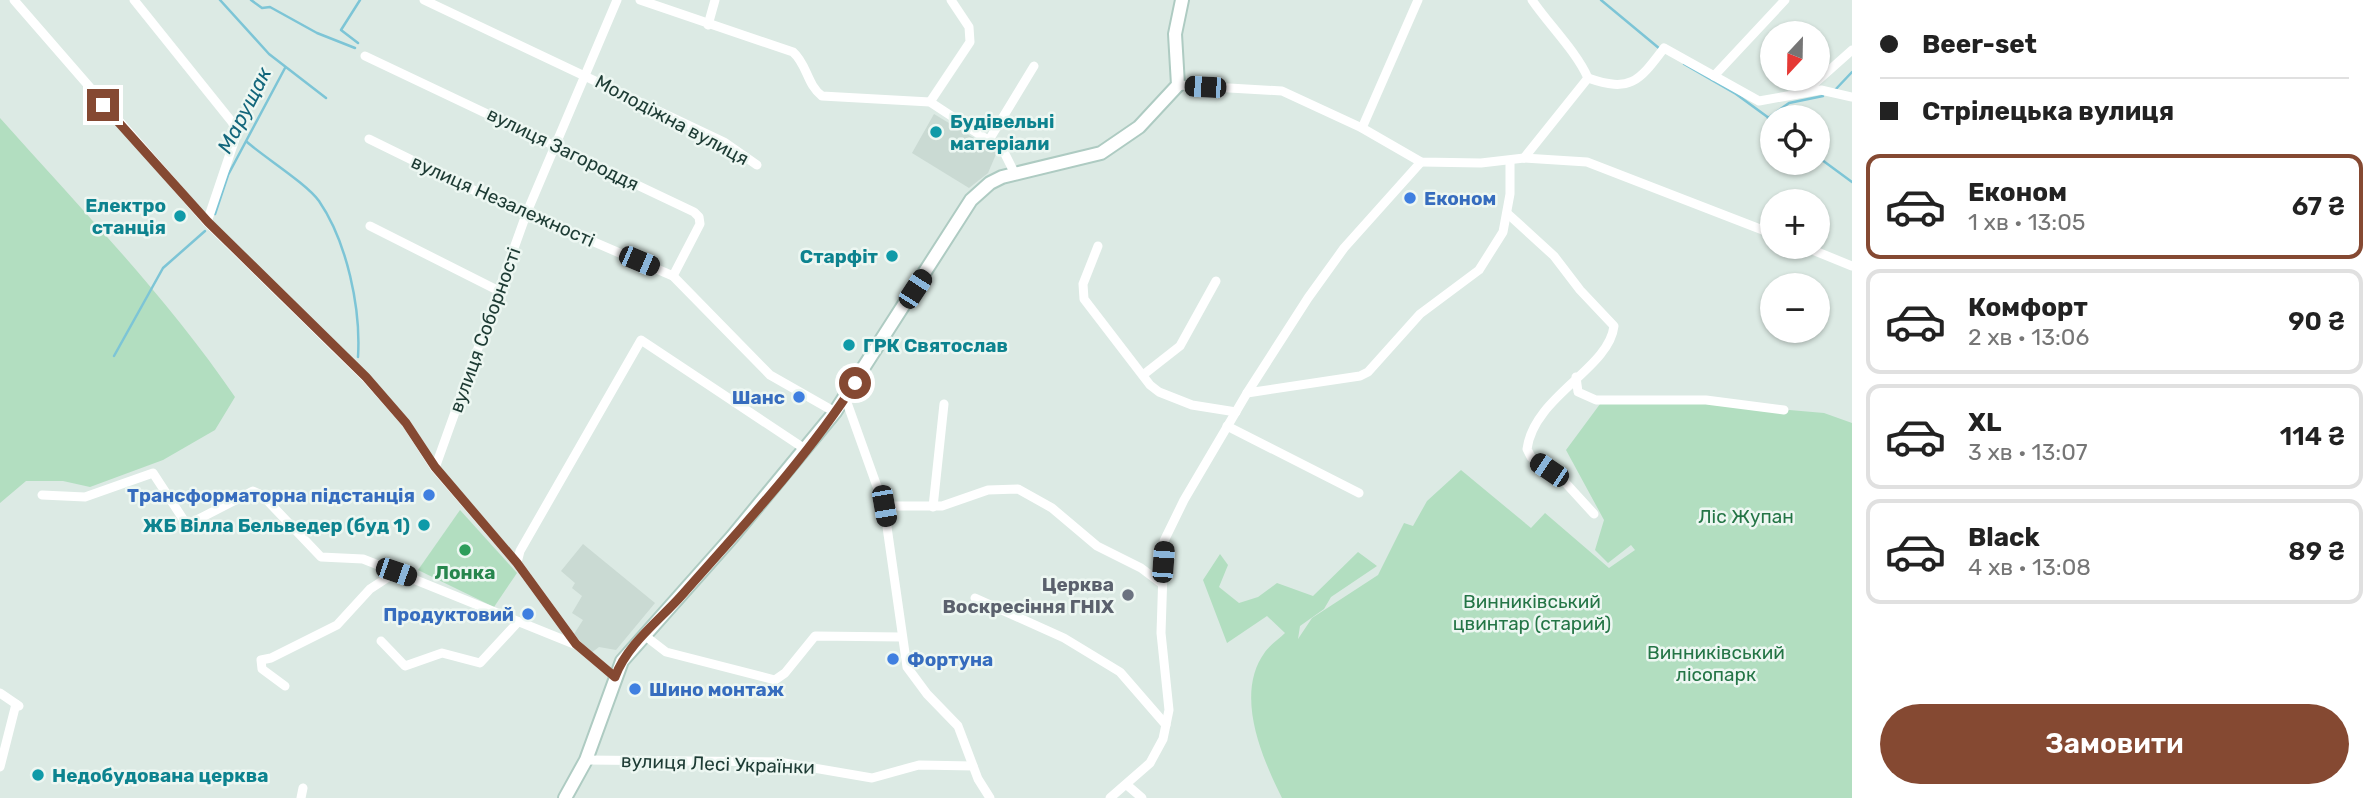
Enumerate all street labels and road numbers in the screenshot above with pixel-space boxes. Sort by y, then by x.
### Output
street label: Молодіжна вулиця [591,70,753,170]
street label: вулиця Загороддя [483,102,643,196]
street label: вулиця Незалежності [408,150,598,252]
street label: вулиця Соборності [444,244,526,416]
street label: вулиця Лесі Українки [621,749,815,779]

